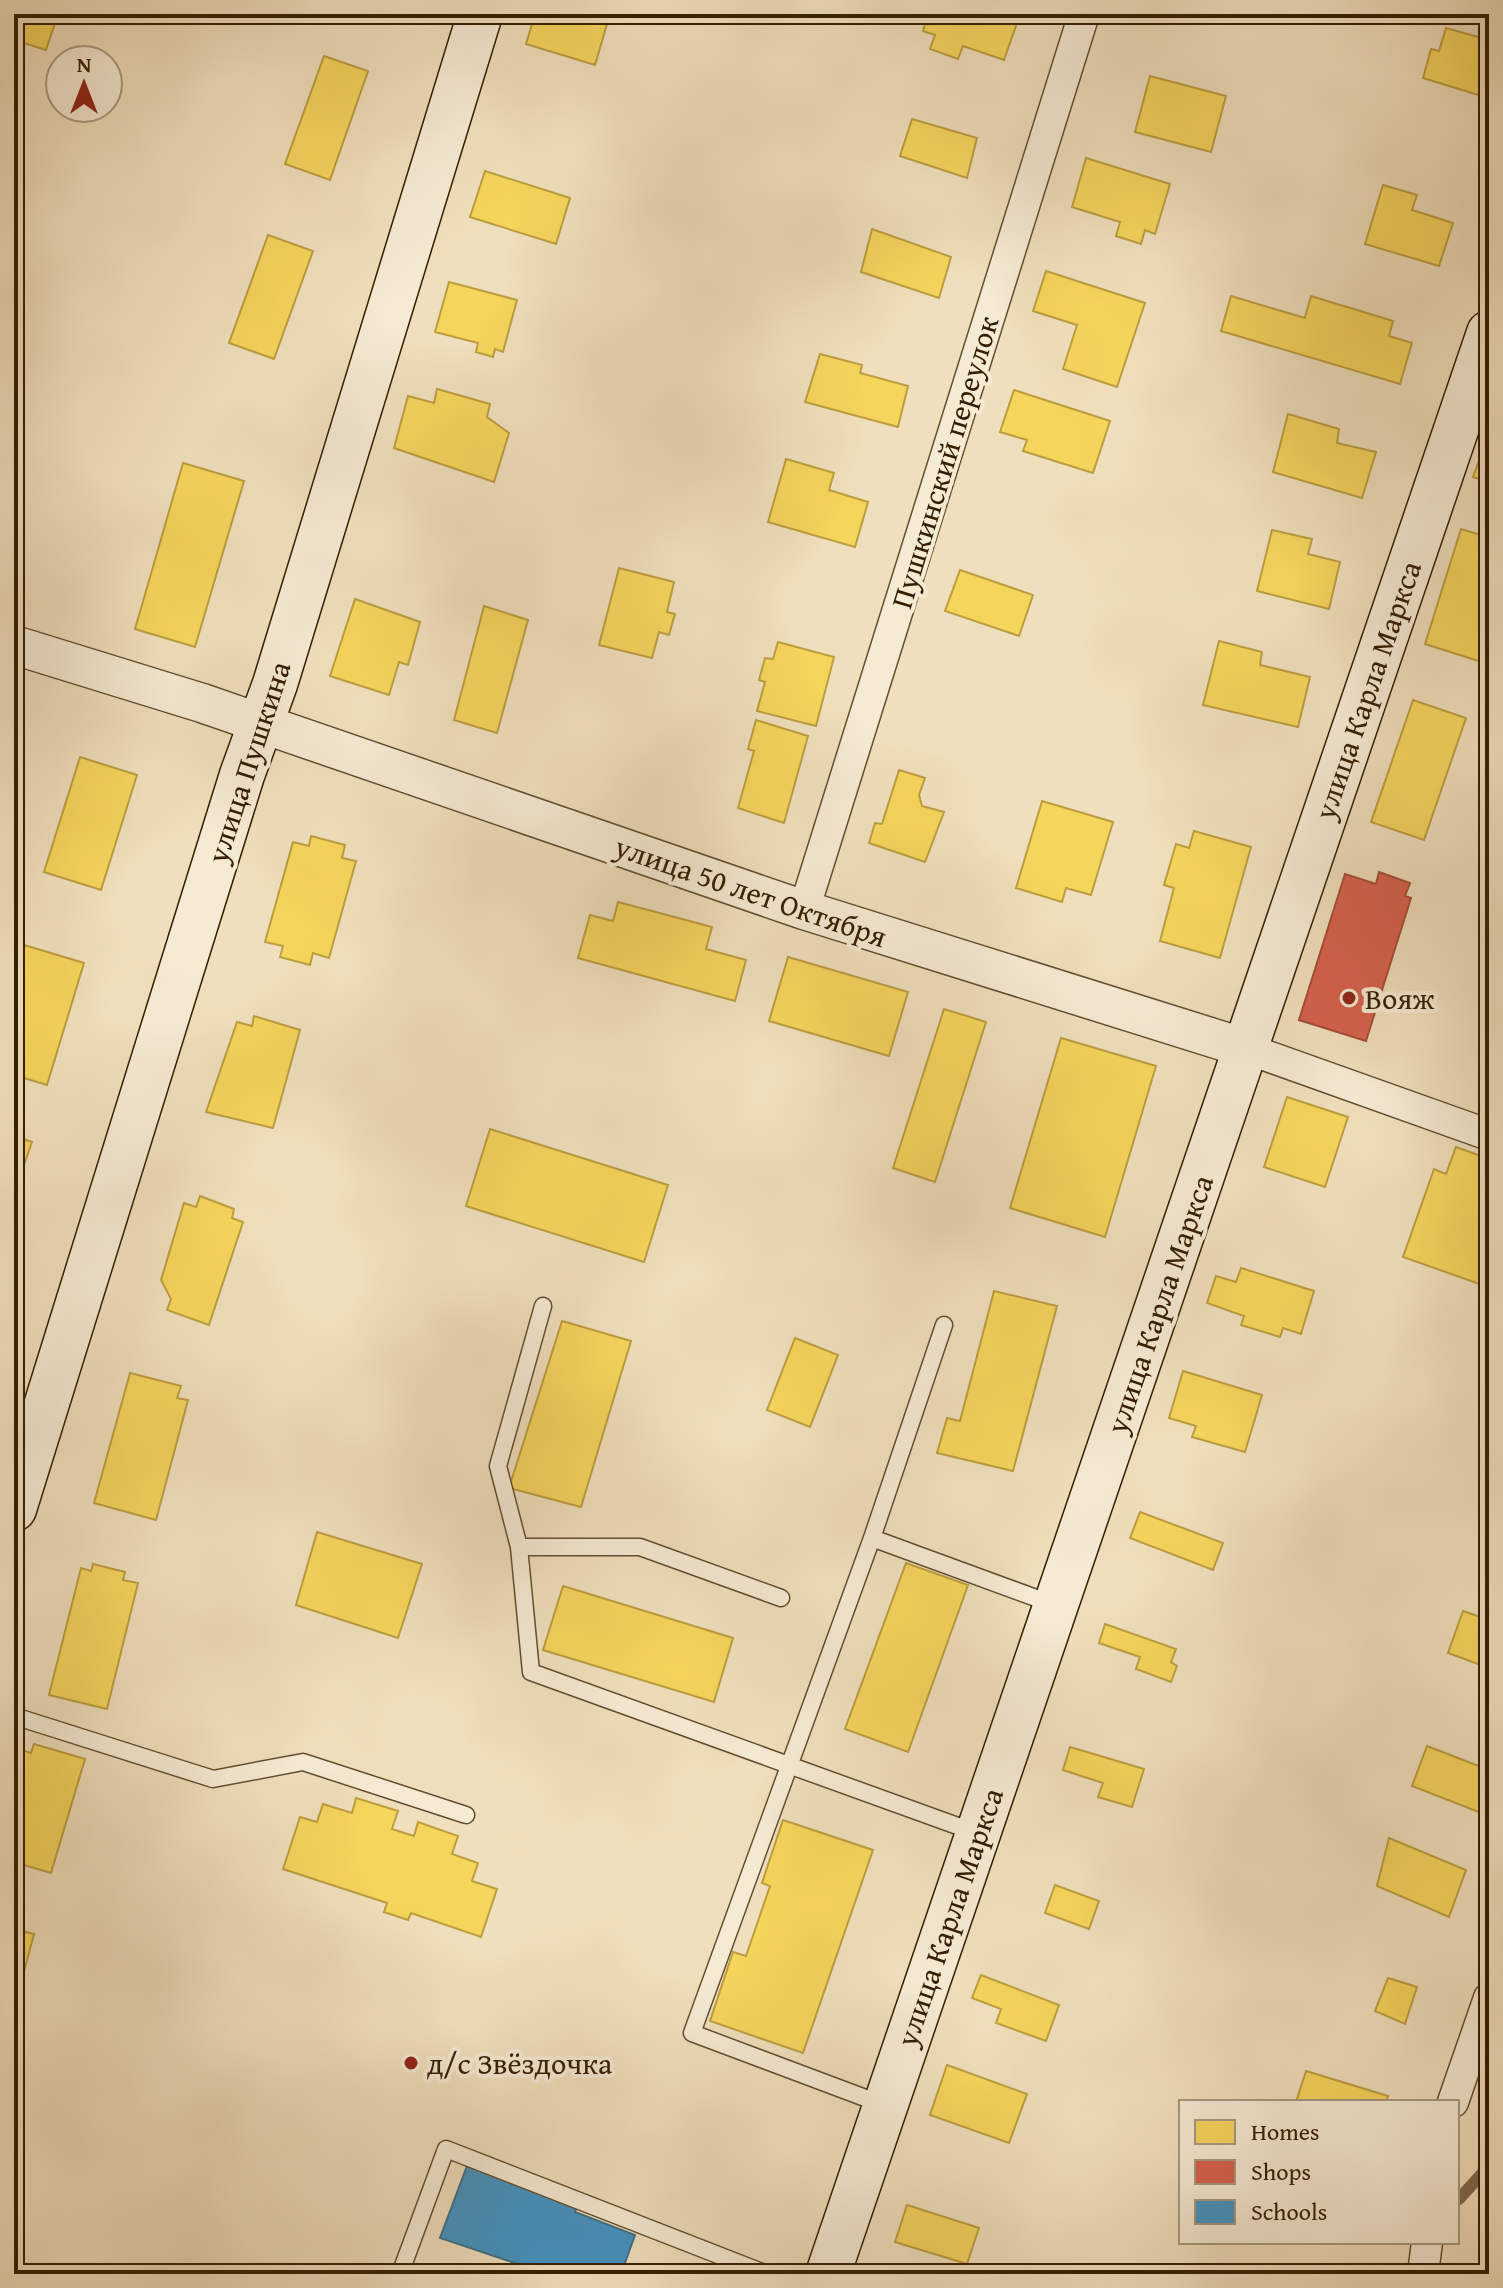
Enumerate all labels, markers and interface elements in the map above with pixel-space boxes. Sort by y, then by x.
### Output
north arrow [44,44,124,124]
text: N [77,48,92,80]
street label: Пушкинский переулок [879,310,1010,614]
street label: улица Карла Маркса [1302,554,1432,826]
street label: улица Пушкина [194,655,302,870]
street label: улица 50 лет Октября [608,823,893,958]
place label: Вояж [1365,976,1435,1020]
marker: Вояж [1340,989,1358,1007]
street label: улица Карла Маркса [1094,1168,1224,1440]
street label: улица Карла Маркса [884,1781,1014,2053]
place label: д/с Звёздочка [427,2041,613,2085]
marker: д/с Звёздочка [402,2054,420,2072]
legend [1179,2100,1459,2244]
text: Homes [1251,2114,1320,2149]
text: Shops [1251,2154,1311,2189]
text: Schools [1251,2194,1327,2229]

